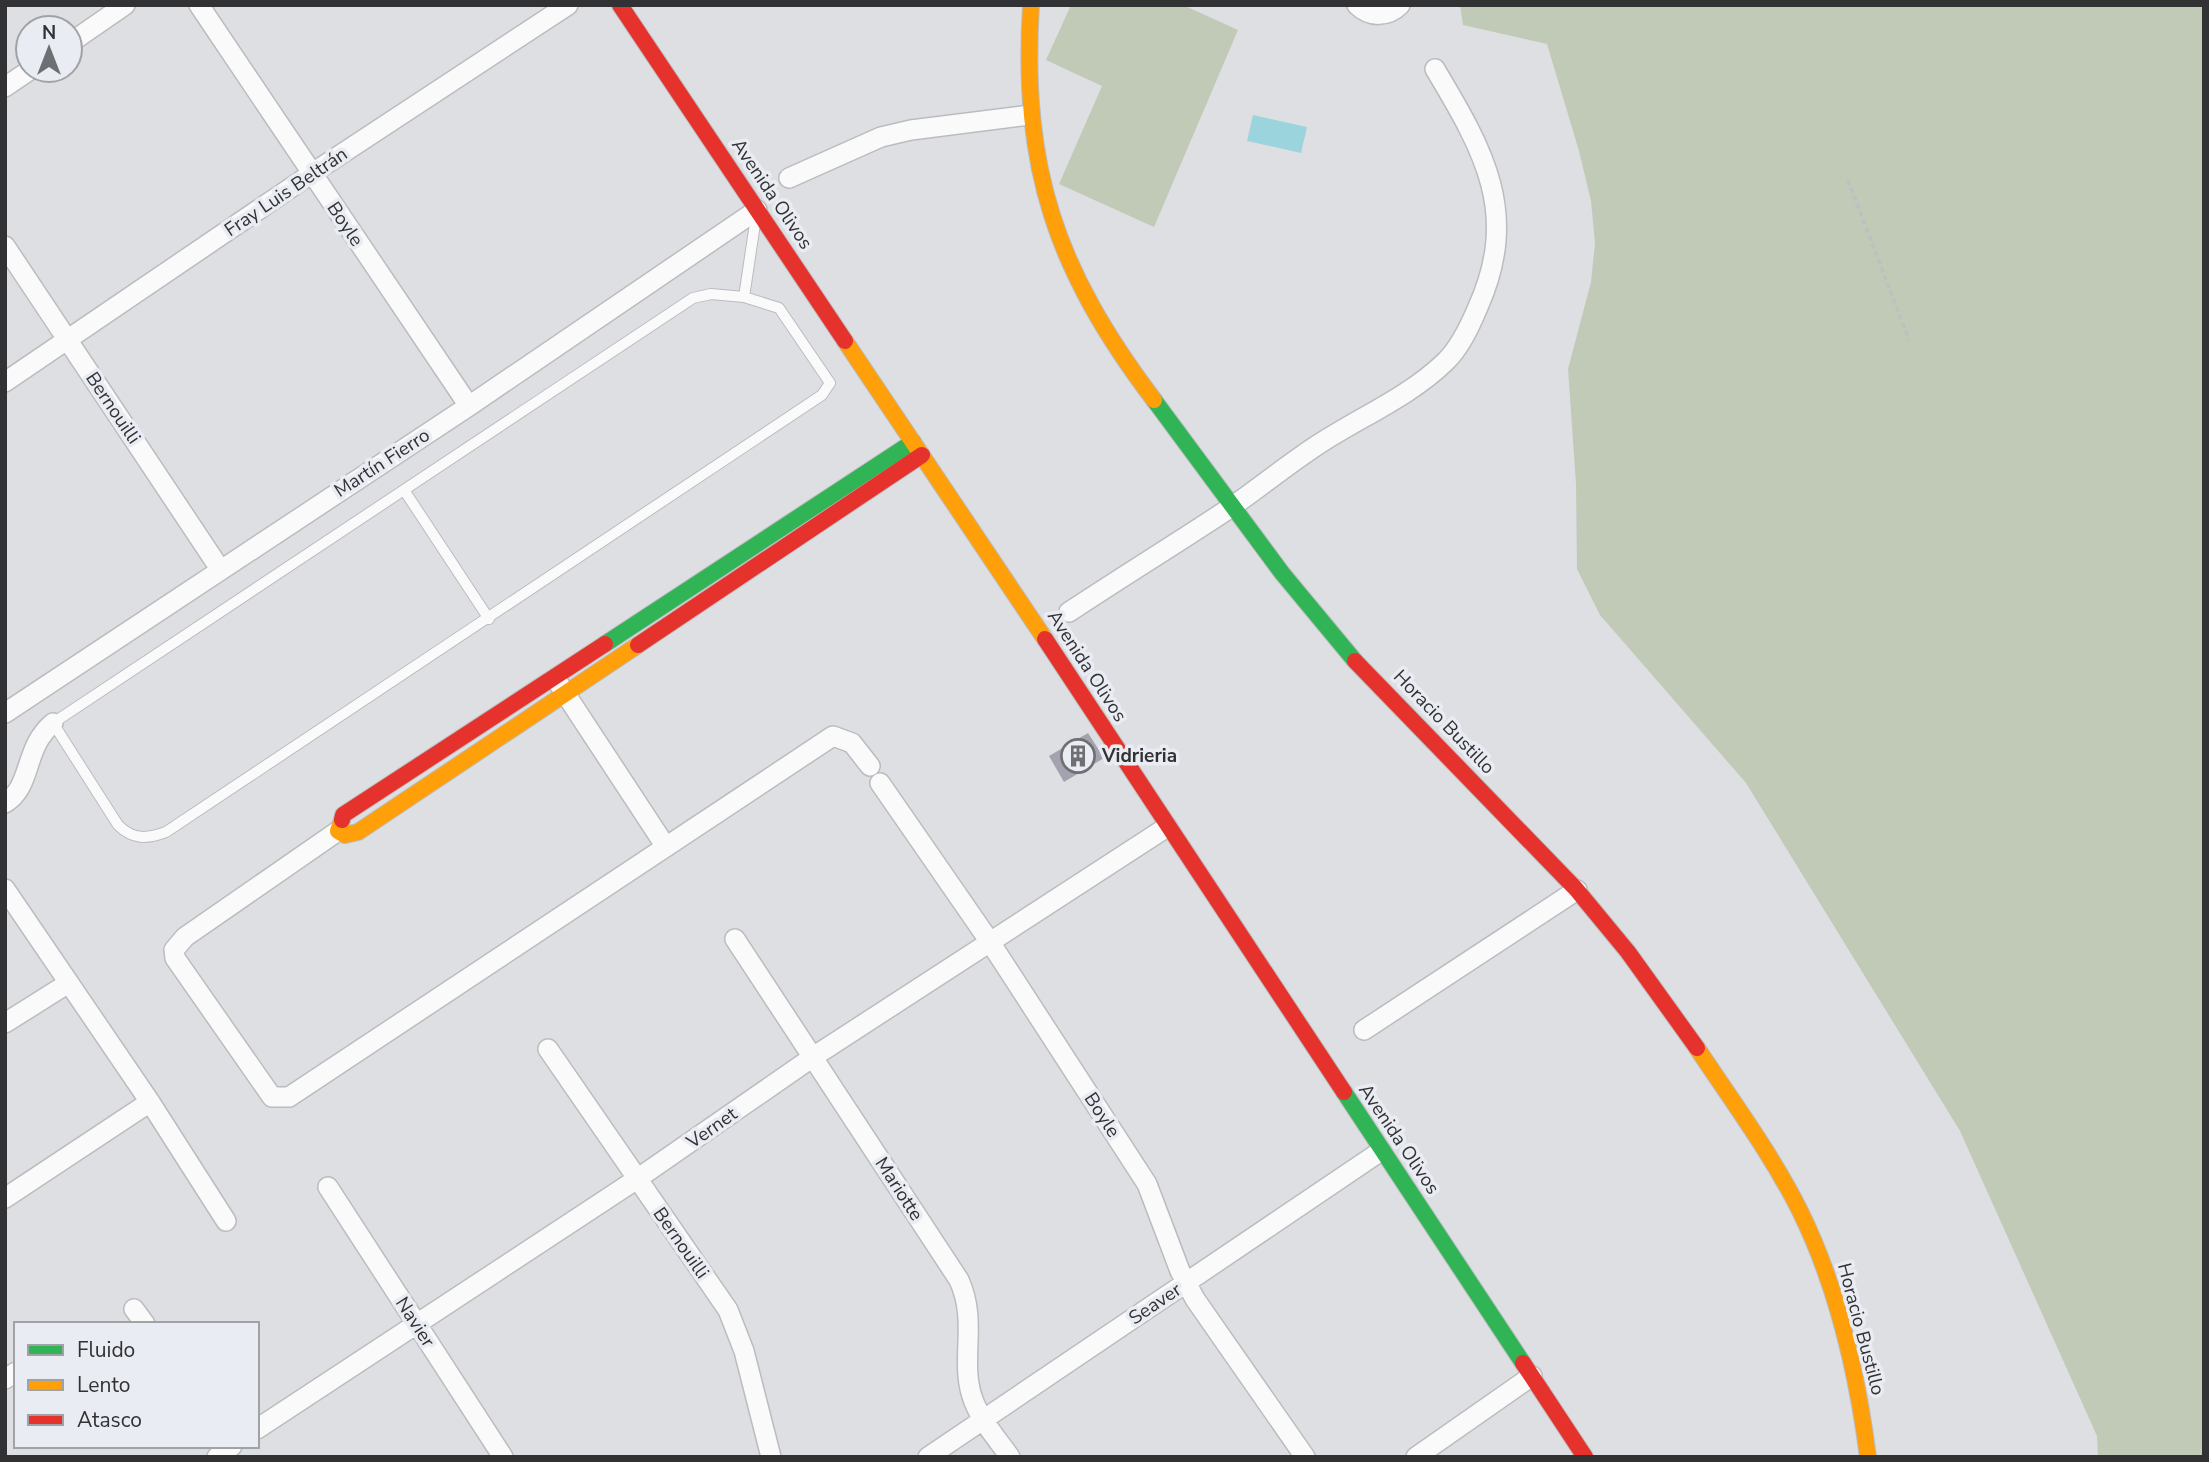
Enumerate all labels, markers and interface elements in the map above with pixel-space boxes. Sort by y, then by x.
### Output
north arrow [14,14,84,84]
text: N [42,20,56,46]
street label: Avenida Olivos [725,134,819,254]
street label: Fray Luis Beltrán [219,141,353,243]
street label: Boyle [321,197,369,251]
street label: Bernouilli [79,367,147,449]
street label: Martín Fierro [329,422,435,504]
street label: Avenida Olivos [1041,605,1133,727]
street label: Horacio Bustillo [1387,664,1501,780]
building icon: Vidrieria [1059,737,1097,775]
place label: Vidrieria [1101,743,1177,769]
street label: Avenida Olivos [1352,1079,1446,1199]
street label: Boyle [1078,1088,1126,1142]
street label: Vernet [681,1101,743,1155]
street label: Mariotte [869,1152,929,1226]
street label: Bernouilli [647,1202,715,1284]
street label: Horacio Bustillo [1831,1260,1891,1398]
street label: Seaver [1124,1277,1187,1331]
street label: Navier [389,1292,441,1352]
legend [14,1322,259,1448]
text: Fluido [77,1336,135,1364]
text: Lento [77,1371,130,1399]
text: Atasco [77,1406,142,1434]

